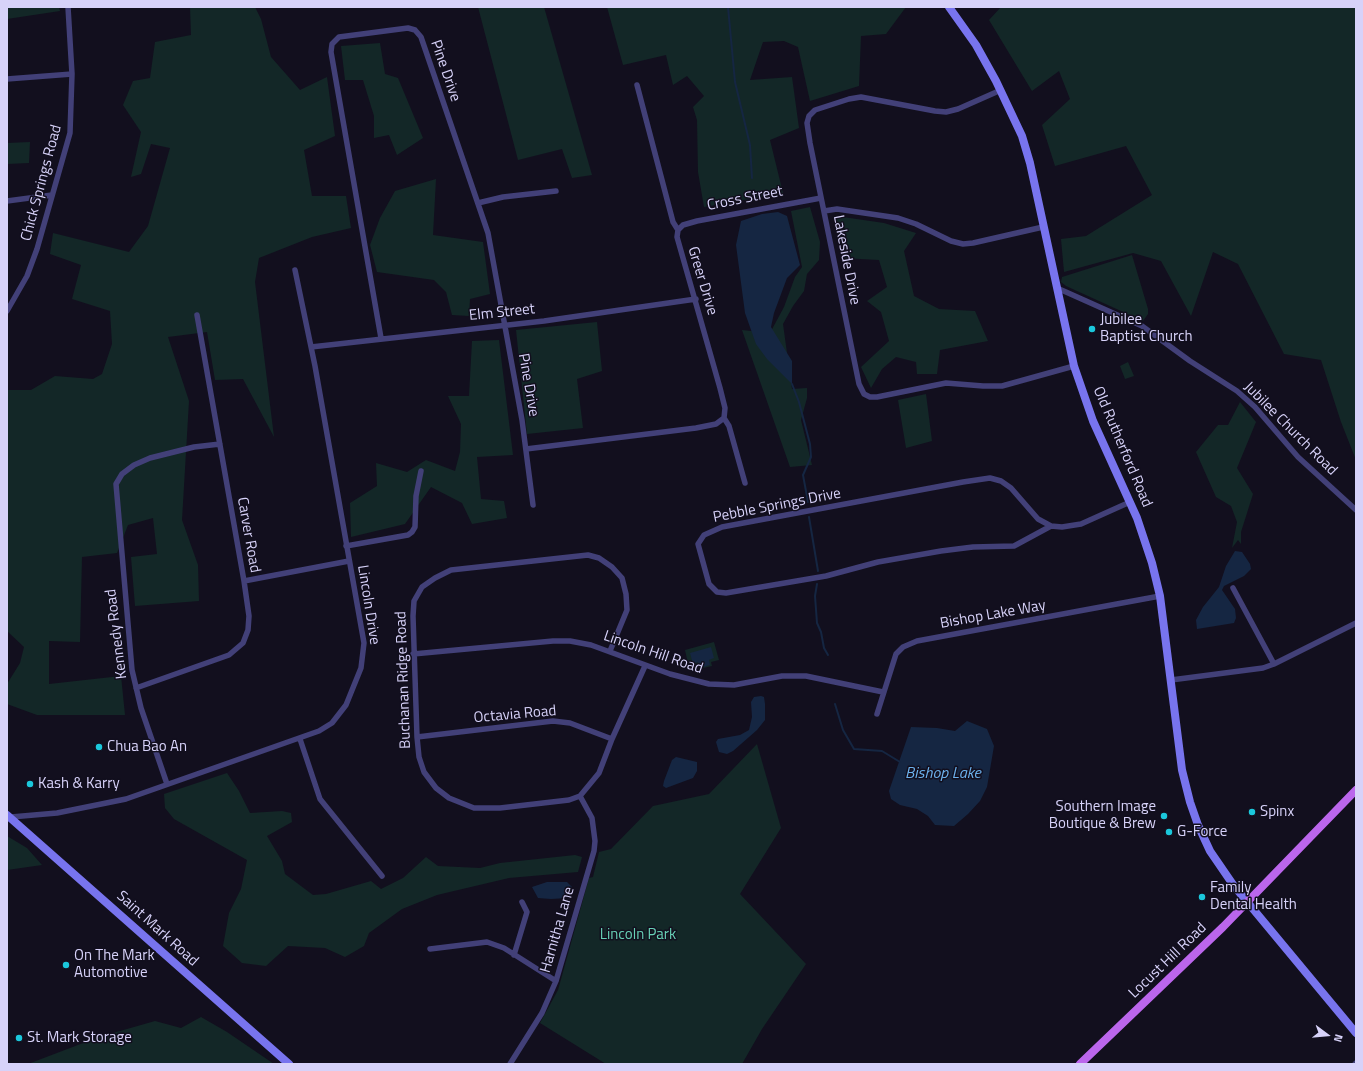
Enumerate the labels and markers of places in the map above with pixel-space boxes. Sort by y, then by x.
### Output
place label: Jubilee Baptist Church [1100,311,1193,346]
marker: Jubilee Baptist Church [1087,324,1097,334]
place label: Chua Bao An [107,738,187,756]
marker: Chua Bao An [94,742,104,752]
place label: Kash & Karry [38,775,120,793]
marker: Kash & Karry [25,779,35,789]
place label: Southern Image Boutique & Brew [1049,798,1156,833]
place label: Spinx [1260,803,1294,821]
marker: Spinx [1247,807,1257,817]
marker: Southern Image Boutique & Brew [1159,811,1169,821]
place label: G-Force [1177,823,1227,841]
marker: G-Force [1164,827,1174,837]
place label: Family Dental Health [1210,879,1297,914]
marker: Family Dental Health [1197,892,1207,902]
place label: On The Mark Automotive [74,947,155,982]
marker: On The Mark Automotive [61,960,71,970]
place label: St. Mark Storage [27,1029,132,1047]
marker: St. Mark Storage [14,1033,24,1043]

